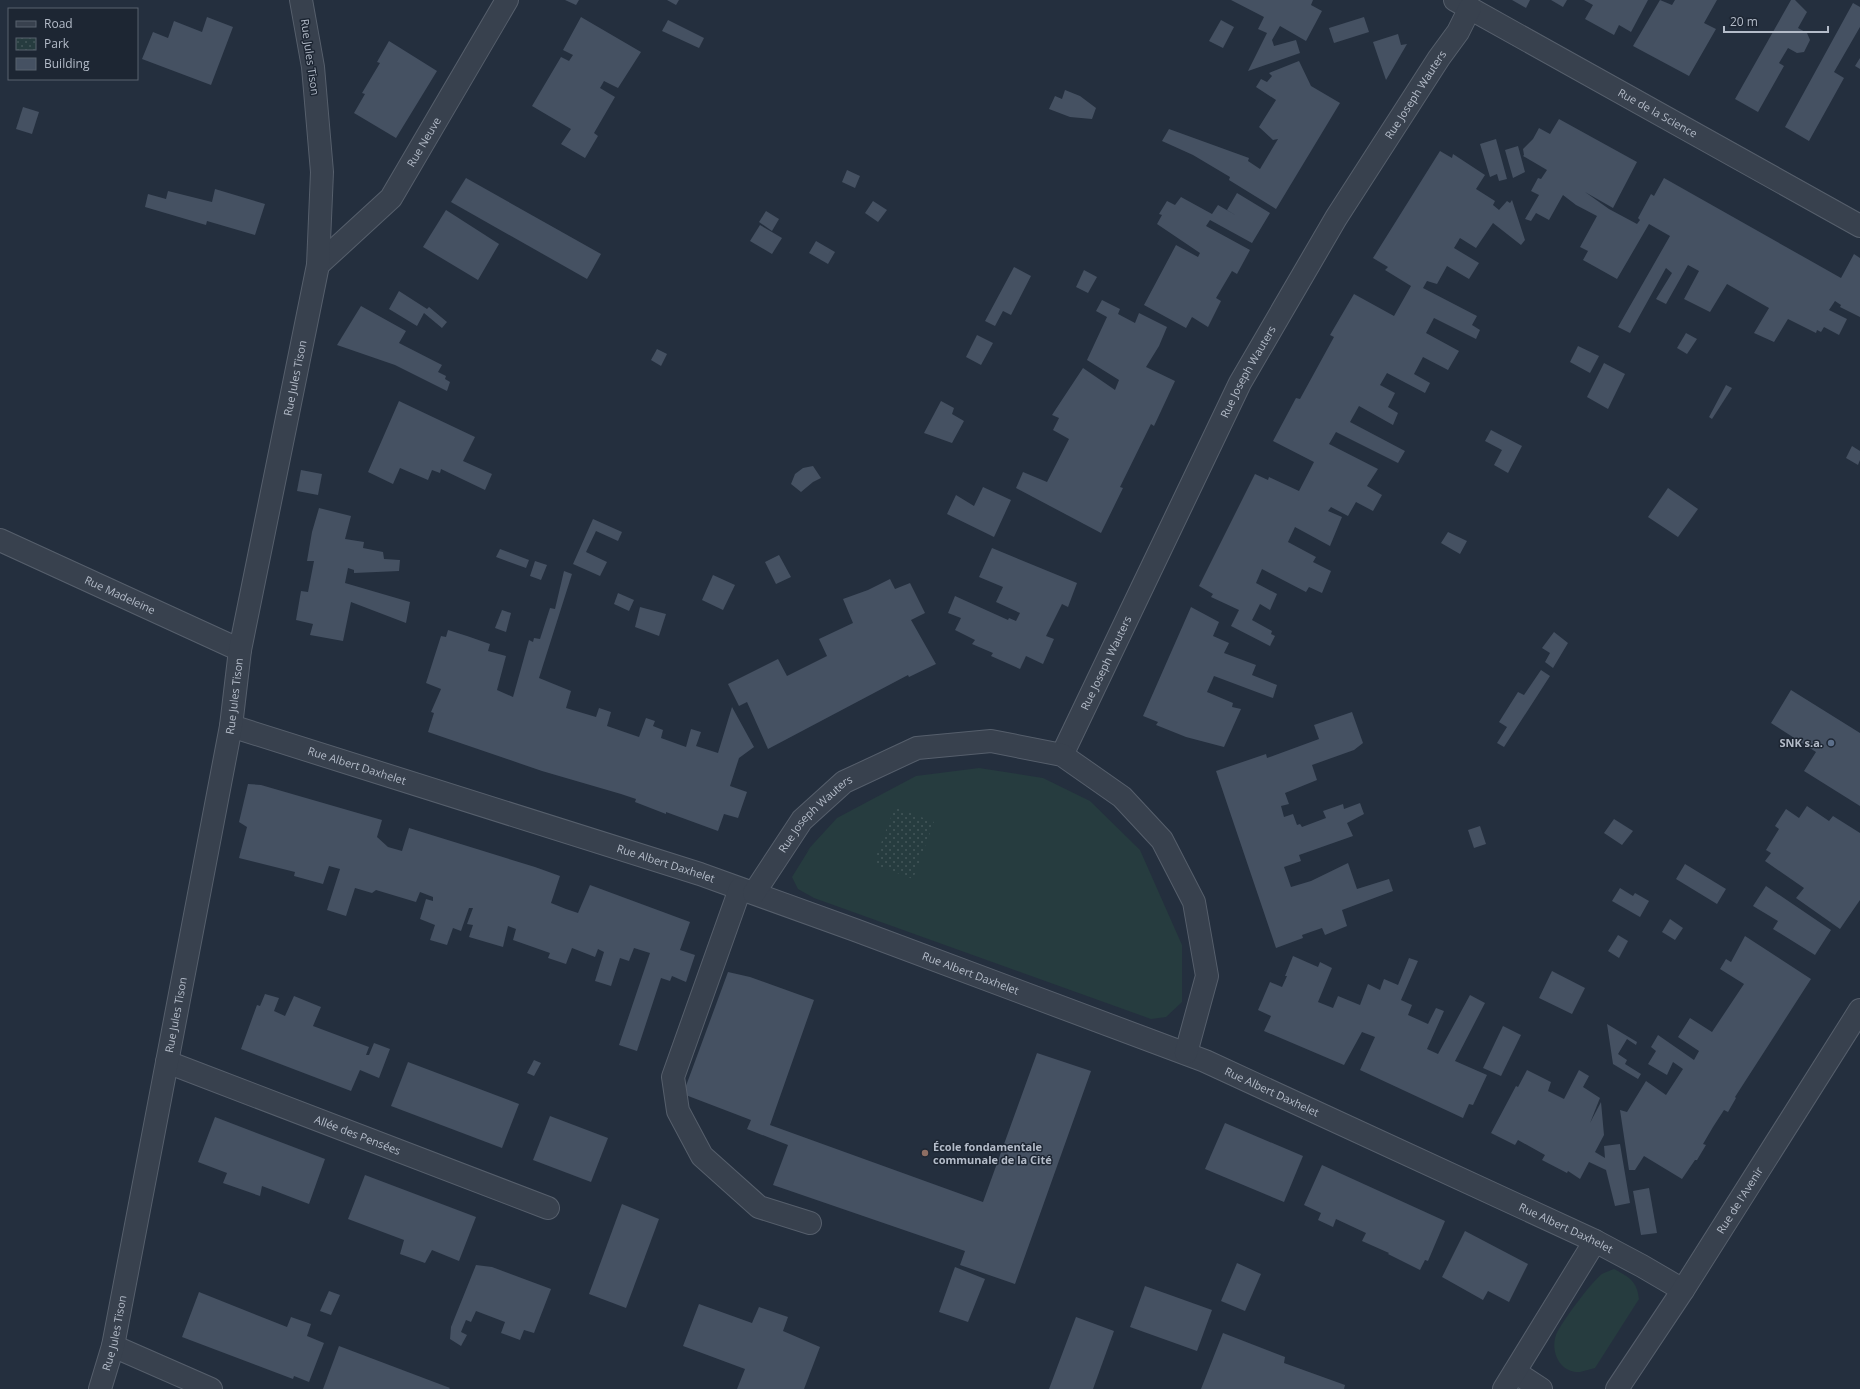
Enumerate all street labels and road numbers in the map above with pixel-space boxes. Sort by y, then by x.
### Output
street label: Rue Jules Tison [298,18,323,96]
street label: Rue Joseph Wauters [1381,47,1449,142]
street label: Rue de la Science [1615,84,1700,141]
street label: Rue Neuve [403,114,444,169]
street label: Rue Joseph Wauters [1216,323,1279,420]
street label: Rue Jules Tison [280,339,310,417]
street label: Rue Madeleine [82,572,158,617]
street label: Rue Joseph Wauters [1077,613,1135,712]
street label: Rue Jules Tison [222,657,246,736]
street label: Rue Albert Daxhelet [306,743,408,788]
street label: Rue Joseph Wauters [775,771,855,855]
street label: Rue Albert Daxhelet [615,840,717,886]
street label: Rue Albert Daxhelet [920,948,1021,998]
street label: Rue Jules Tison [161,976,190,1054]
street label: Rue Albert Daxhelet [1223,1063,1322,1120]
street label: Allée des Pensées [312,1111,403,1158]
street label: Rue de l'Avenir [1713,1163,1766,1236]
street label: Rue Albert Daxhelet [1517,1199,1616,1256]
street label: Rue Jules Tison [98,1294,130,1372]

